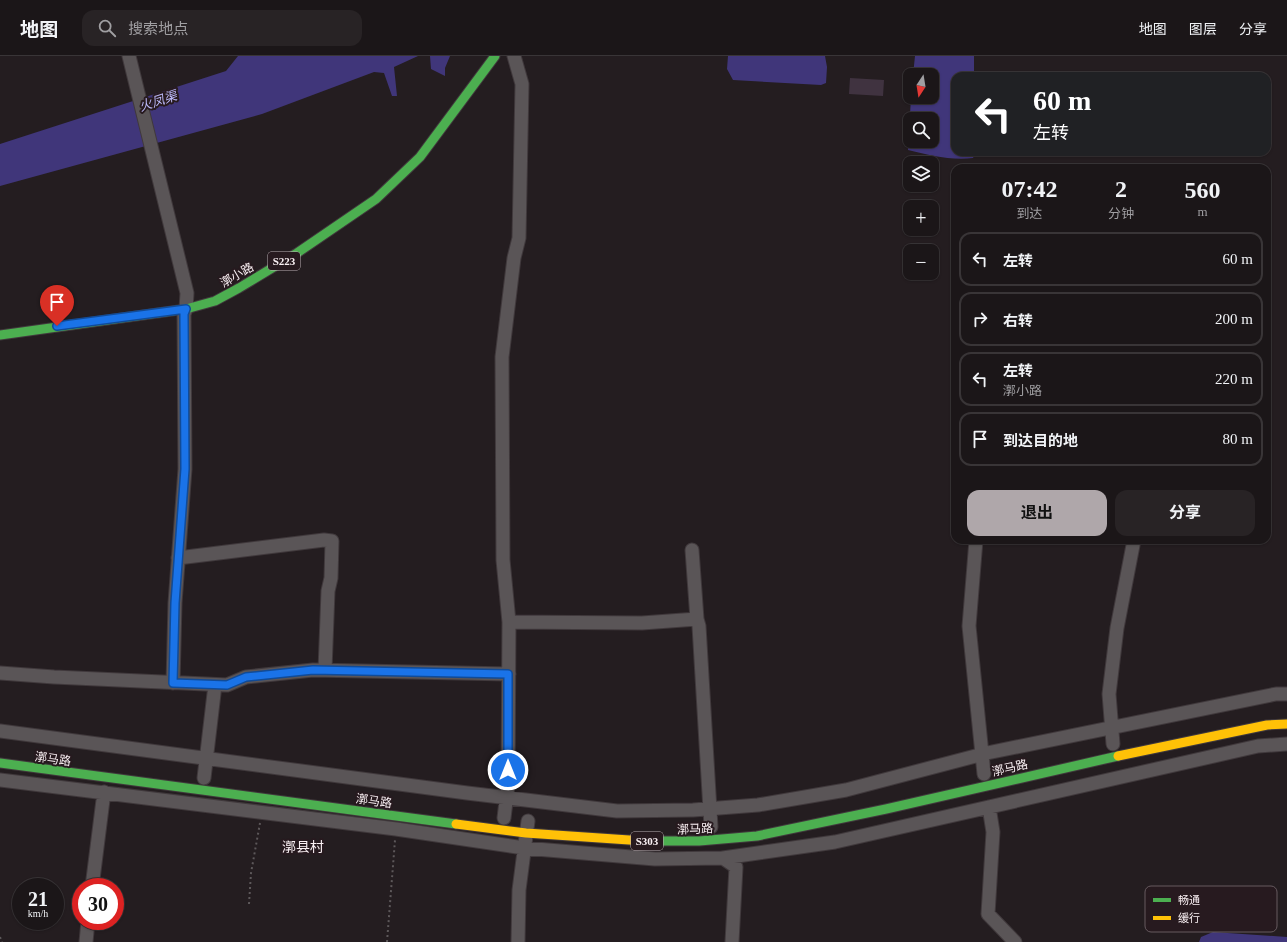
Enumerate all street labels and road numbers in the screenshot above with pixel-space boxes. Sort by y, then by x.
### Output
road number: S223 [268,252,300,270]
street label: 漷小路 [218,260,256,290]
street label: 漷马路 [34,750,72,768]
street label: 漷马路 [991,757,1029,779]
street label: 漷马路 [355,792,393,810]
street label: 漷马路 [677,821,713,837]
road number: S303 [631,832,663,850]

